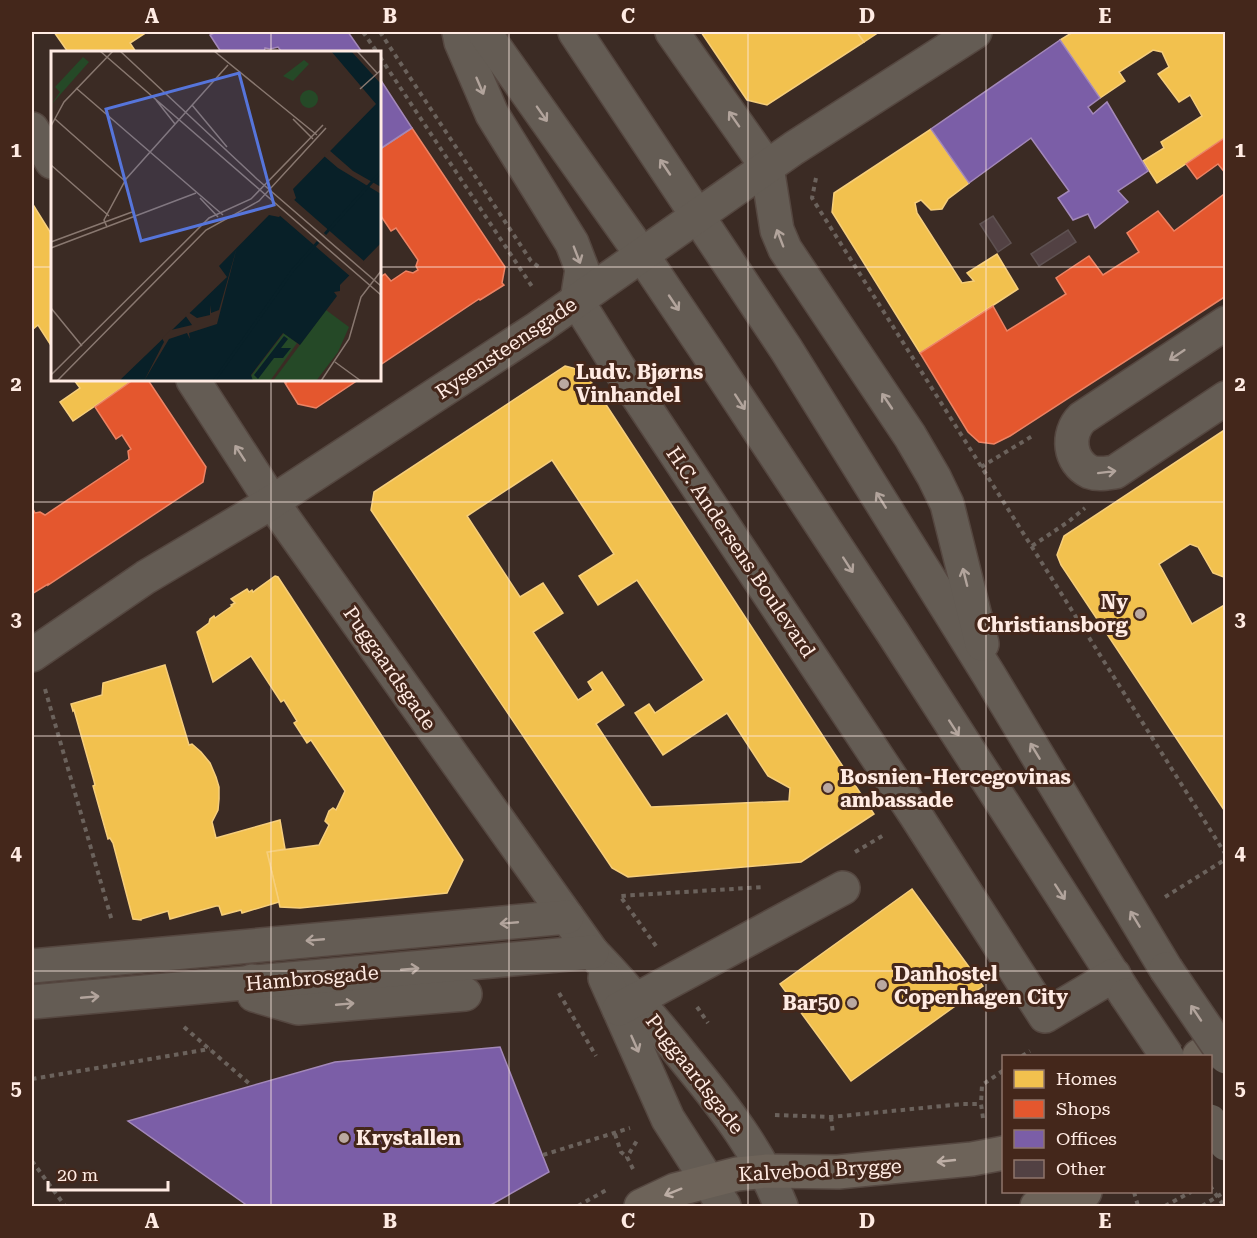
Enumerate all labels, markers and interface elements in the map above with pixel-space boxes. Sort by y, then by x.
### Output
text: A [145,4,160,28]
text: B [383,4,397,28]
text: C [621,4,635,28]
text: D [859,4,875,28]
text: E [1099,4,1112,28]
inset map [51,51,381,381]
one-way arrow [475,76,486,94]
one-way arrow [536,105,548,121]
one-way arrow [728,112,740,128]
text: 1 [10,138,22,162]
text: 1 [1234,138,1246,162]
one-way arrow [659,159,671,176]
one-way arrow [774,229,785,247]
one-way arrow [572,245,583,264]
street label: Rysensteensgade [431,292,581,404]
one-way arrow [669,294,681,311]
one-way arrow [1169,349,1186,361]
place label: Ludv. Bjørns Vinhandel [576,360,703,407]
text: 2 [10,372,22,396]
text: 2 [1234,372,1246,396]
marker: Ludv. Bjørns Vinhandel [557,377,571,391]
one-way arrow [734,393,746,410]
one-way arrow [881,393,893,409]
street label: H.C. Andersens Boulevard [661,442,821,662]
one-way arrow [234,445,246,461]
one-way arrow [1097,466,1116,477]
one-way arrow [874,492,886,509]
one-way arrow [842,556,854,572]
one-way arrow [959,568,970,587]
place label: Ny Christiansborg [977,590,1129,637]
street label: Puggaardsgade [338,602,442,735]
text: 3 [10,607,22,631]
marker: Ny Christiansborg [1133,607,1147,621]
text: 3 [1234,607,1246,631]
one-way arrow [949,719,961,736]
one-way arrow [1029,743,1041,760]
place label: Bosnien-Hercegovinas ambassade [840,765,1071,812]
marker: Bosnien-Hercegovinas ambassade [821,781,835,795]
text: 4 [10,841,22,865]
text: 4 [1234,841,1246,865]
one-way arrow [1054,883,1066,900]
one-way arrow [1129,911,1141,928]
one-way arrow [500,918,520,929]
one-way arrow [305,935,325,946]
street label: Hambrosgade [244,960,380,996]
place label: Danhostel Copenhagen City [894,962,1068,1009]
one-way arrow [399,963,419,974]
marker: Danhostel Copenhagen City [875,978,889,992]
one-way arrow [79,991,99,1002]
place label: Bar50 [782,991,840,1015]
marker: Bar50 [845,996,859,1010]
one-way arrow [335,998,355,1009]
one-way arrow [1189,1004,1202,1021]
street label: Puggaardsgade [641,1009,749,1139]
one-way arrow [629,1034,641,1052]
legend [1002,1055,1212,1193]
text: Homes [1056,1068,1117,1089]
text: 5 [10,1076,22,1100]
text: 5 [1234,1076,1246,1100]
text: Shops [1056,1098,1110,1119]
place label: Krystallen [356,1126,462,1150]
text: Offices [1056,1128,1117,1149]
marker: Krystallen [337,1131,351,1145]
scale bar [48,1154,168,1192]
street label: Kalvebod Brygge [738,1154,902,1186]
one-way arrow [936,1156,956,1167]
text: Other [1056,1158,1106,1179]
text: 20 m [57,1164,98,1185]
one-way arrow [664,1187,683,1198]
text: A [145,1209,160,1233]
text: B [383,1209,397,1233]
text: C [621,1209,635,1233]
text: D [859,1209,875,1233]
text: E [1099,1209,1112,1233]

